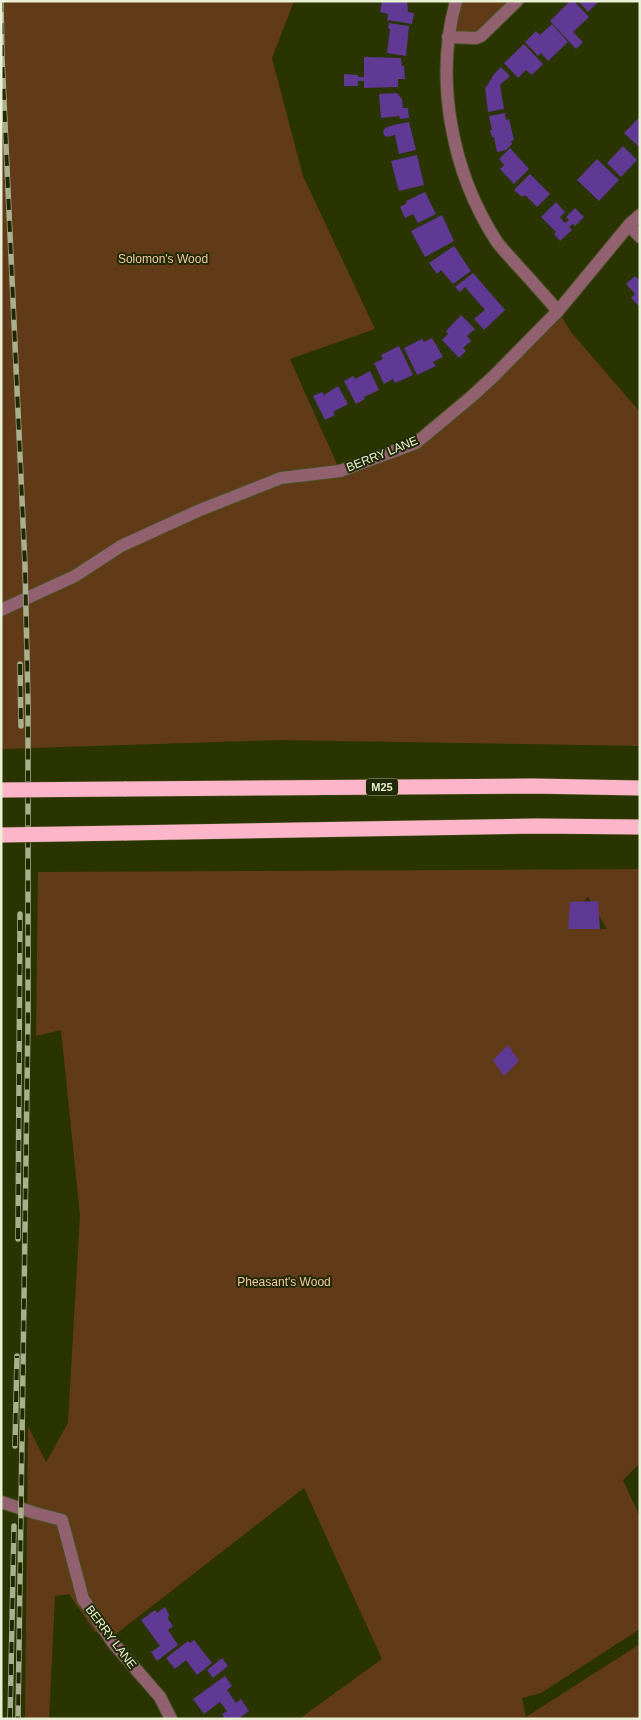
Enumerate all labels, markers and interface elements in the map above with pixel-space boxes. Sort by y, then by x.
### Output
park label: Solomon's Wood [118,252,208,266]
street label: BERRY LANE [344,433,420,475]
road number: M25 [366,779,398,796]
park label: Pheasant's Wood [237,1275,331,1289]
street label: BERRY LANE [83,1603,139,1671]

